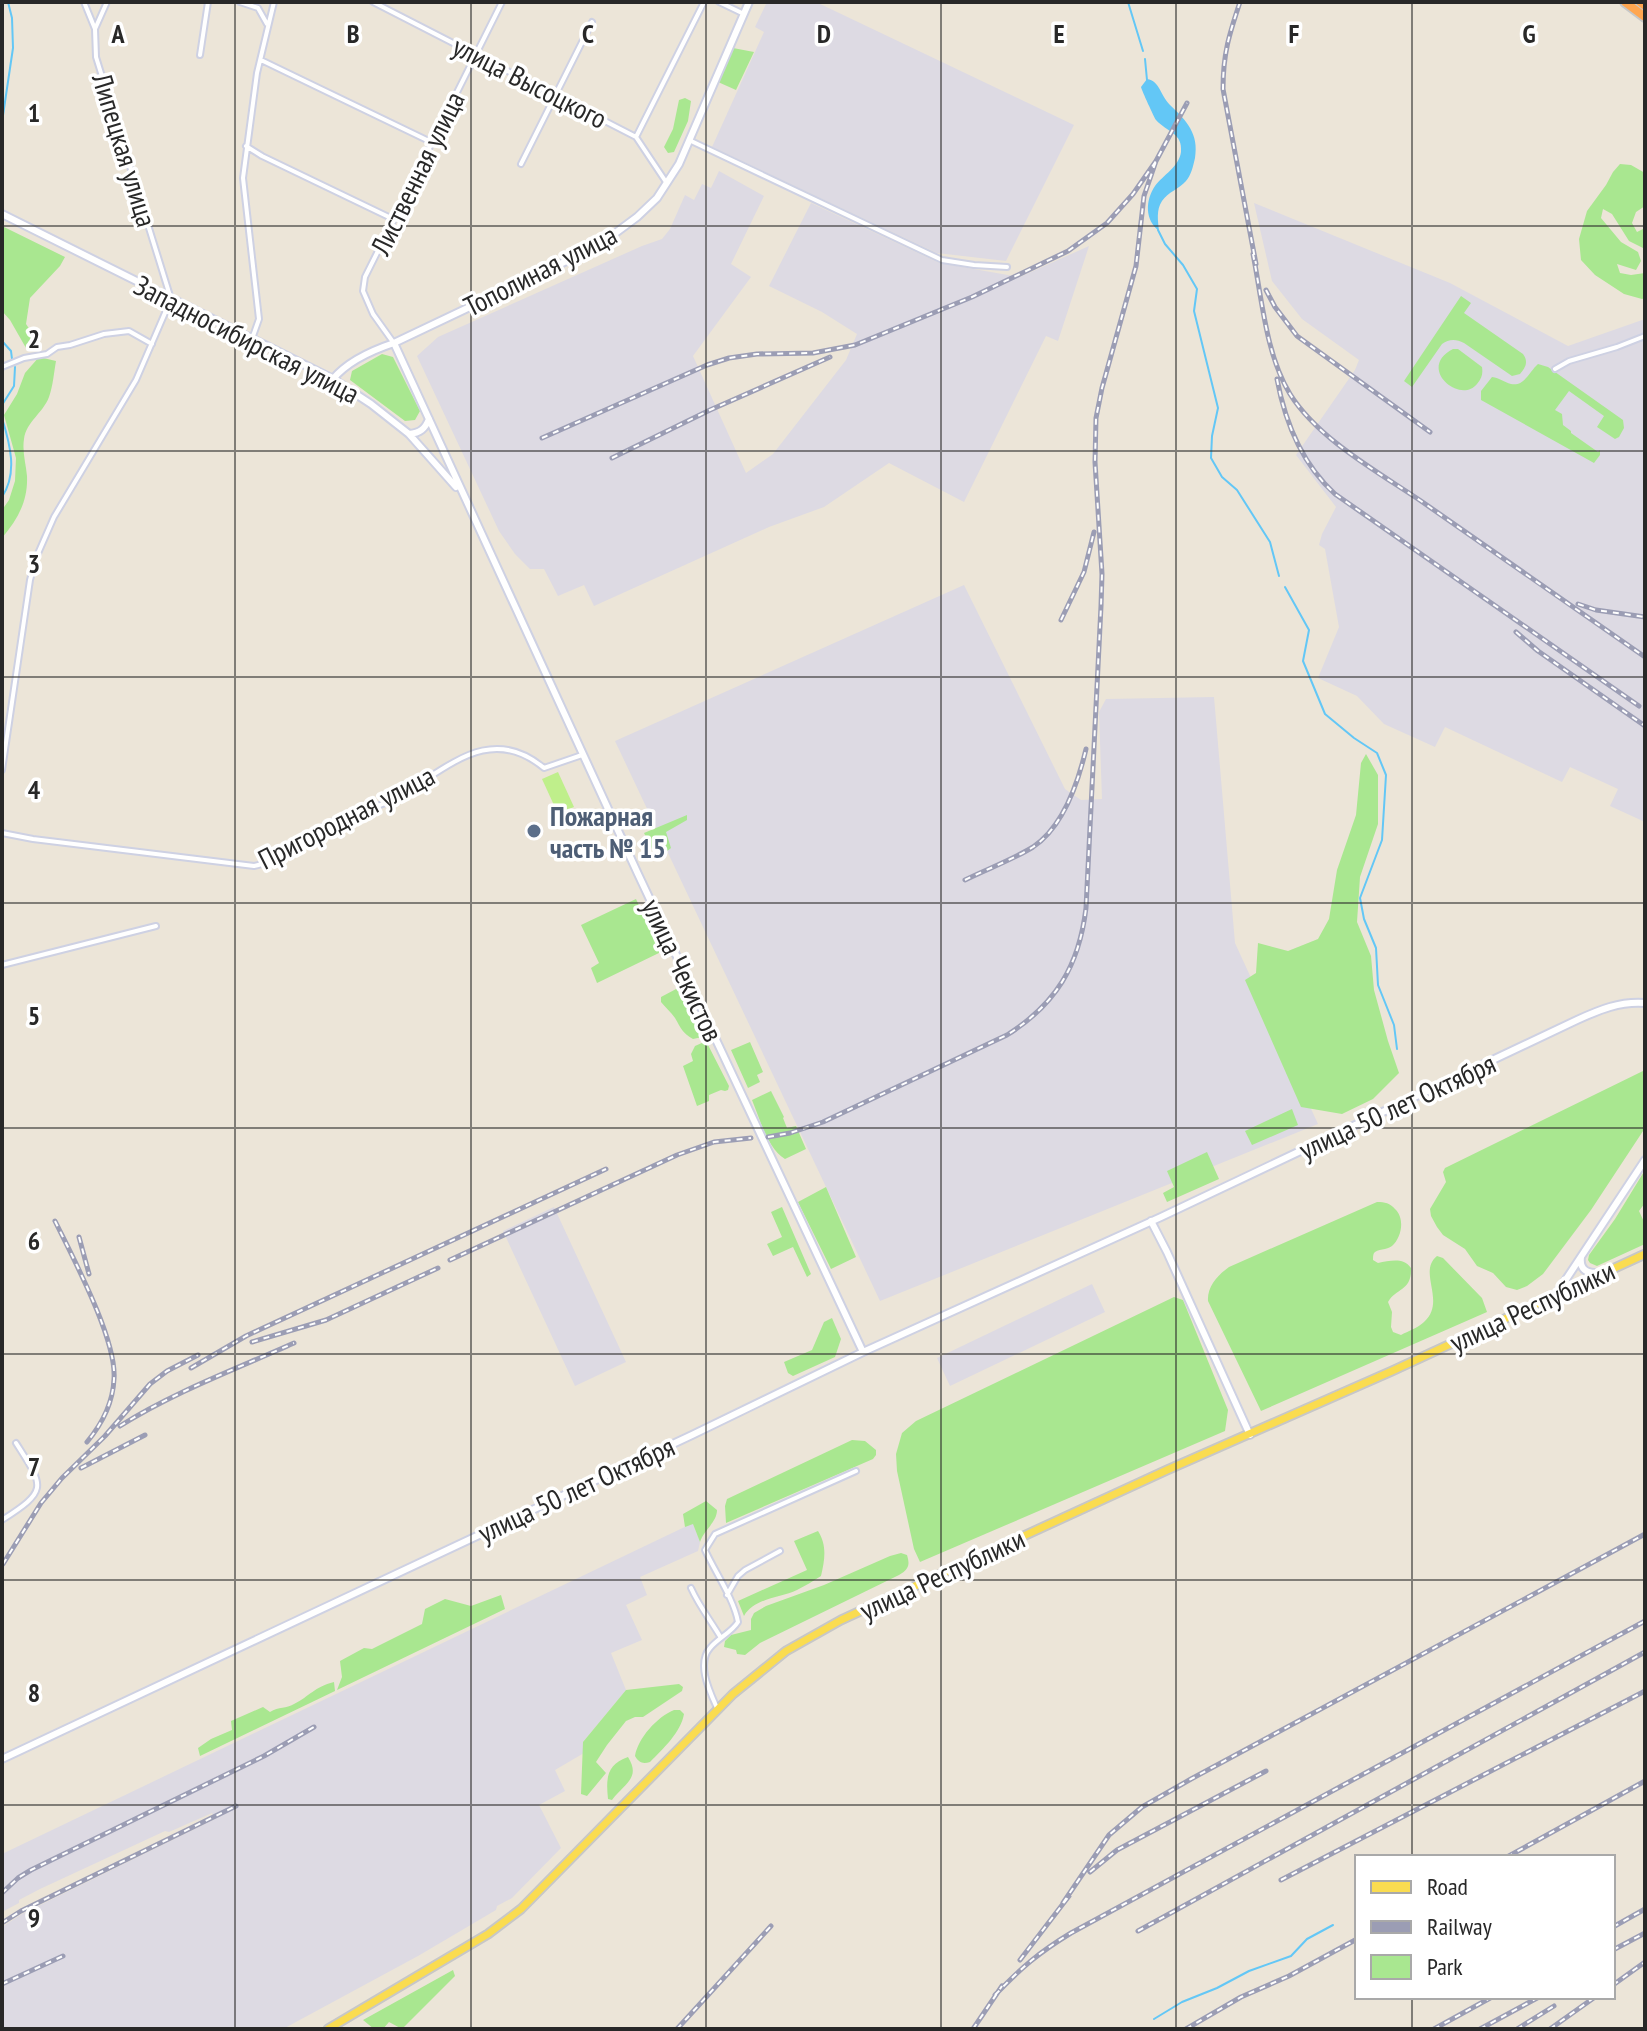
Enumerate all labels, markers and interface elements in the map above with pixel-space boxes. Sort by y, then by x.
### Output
text: A [110,17,125,50]
text: B [347,17,360,50]
text: C [582,17,594,50]
text: D [817,17,831,50]
text: E [1053,17,1065,50]
text: F [1289,17,1300,50]
text: G [1522,17,1536,50]
street label: улица Высоцкого [447,27,613,137]
street label: Липецкая улица [84,68,166,231]
street label: Лиственная улица [361,85,473,262]
text: 1 [28,96,40,129]
street label: Тополиная улица [457,216,623,324]
street label: Западносибирская улица [128,266,366,412]
text: 2 [28,322,40,355]
text: 3 [28,547,40,580]
street label: Пригородная улица [252,757,440,877]
text: 4 [28,773,41,806]
place label: Пожарная часть № 15 [550,797,666,866]
marker: Пожарная часть № 15 [525,822,543,840]
street label: улица Чекистов [634,893,732,1047]
text: 5 [28,999,40,1032]
street label: улица 50 лет Октября [1293,1044,1501,1168]
text: 6 [28,1224,40,1257]
street label: улица Республики [1444,1252,1620,1360]
street label: улица 50 лет Октября [472,1427,680,1551]
text: 7 [28,1450,40,1483]
street label: улица Республики [854,1520,1030,1628]
text: 8 [28,1676,40,1709]
legend [1355,1855,1615,1999]
text: Road [1427,1871,1468,1902]
text: 9 [28,1901,40,1934]
text: Railway [1427,1911,1492,1942]
text: Park [1427,1951,1463,1982]

